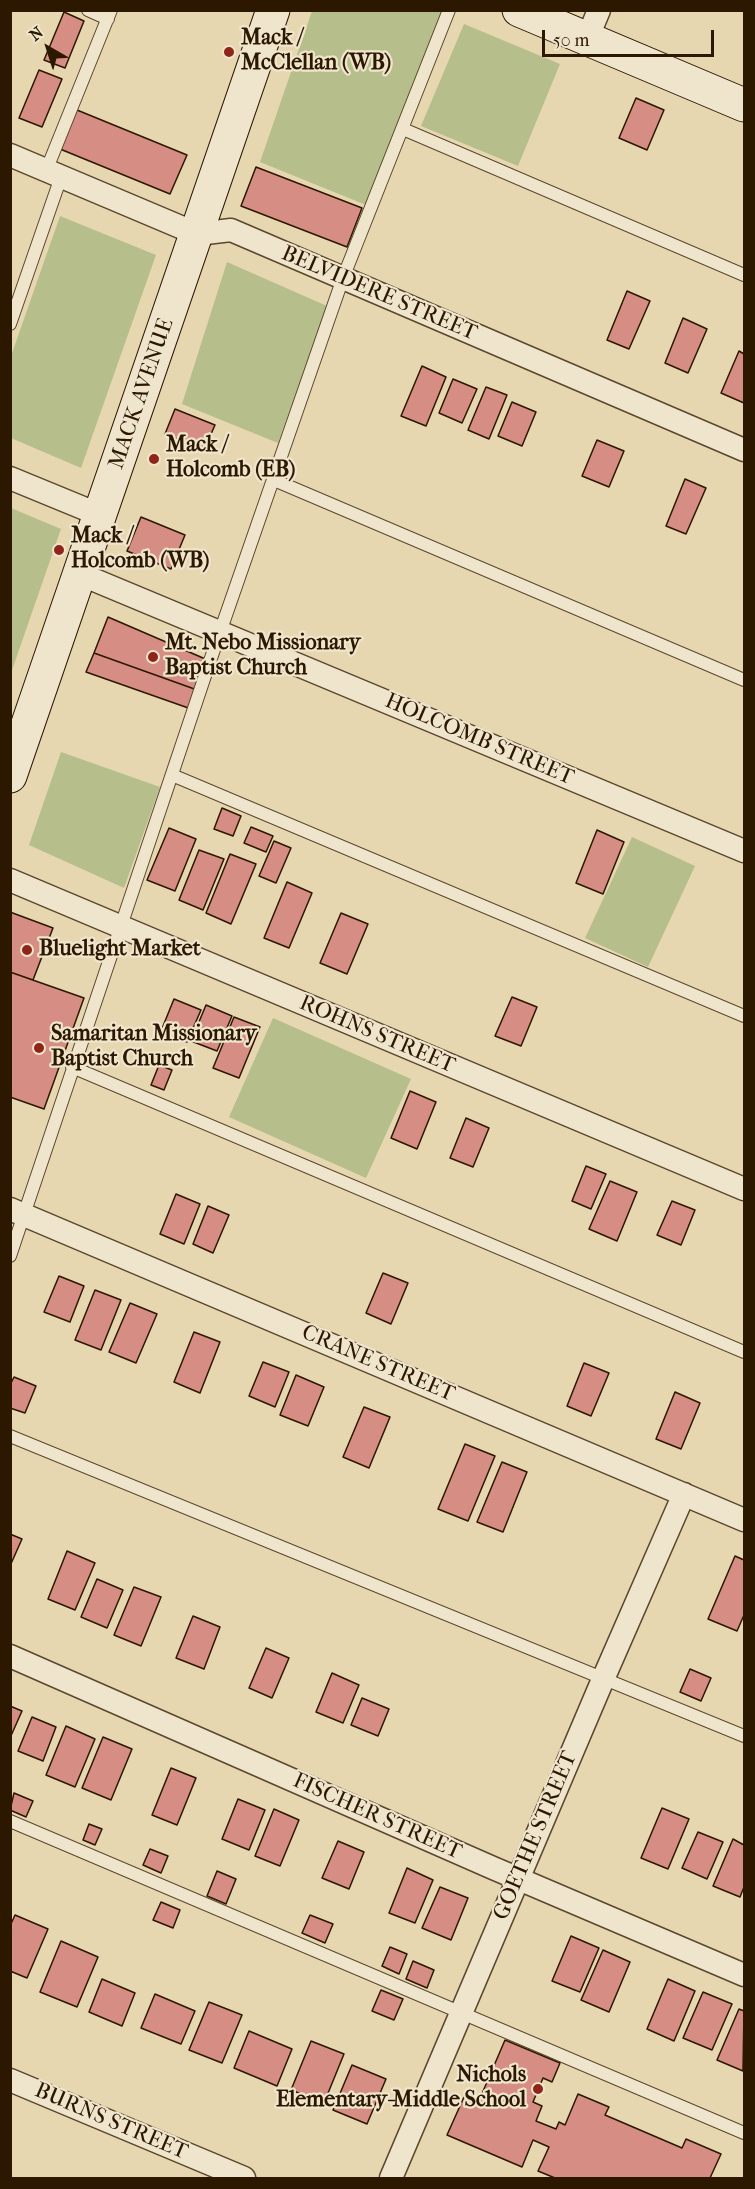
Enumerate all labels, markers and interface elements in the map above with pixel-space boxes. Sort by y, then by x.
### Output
north arrow [18,18,78,78]
scale bar [545,18,718,56]
text: N [26,22,47,45]
place label: Mack / McClellan (WB) [241,26,391,78]
text: 50 m [553,30,589,51]
marker: Mack / McClellan (WB) [222,45,236,59]
street label: BELVIDERE STREET [277,241,481,347]
street label: MACK AVENUE [104,315,180,473]
place label: Mack / Holcomb (EB) [166,433,295,484]
marker: Mack / Holcomb (EB) [147,452,161,466]
place label: Mack / Holcomb (WB) [71,524,209,576]
marker: Mack / Holcomb (WB) [52,543,66,557]
place label: Mt. Nebo Missionary Baptist Church [165,631,360,682]
marker: Mt. Nebo Missionary Baptist Church [146,650,160,664]
street label: HOLCOMB STREET [381,688,577,792]
place label: Bluelight Market [39,937,201,963]
marker: Bluelight Market [20,943,34,957]
street label: ROHNS STREET [295,990,459,1080]
place label: Samaritan Missionary Baptist Church [51,1022,256,1074]
marker: Samaritan Missionary Baptist Church [32,1041,46,1055]
street label: CRANE STREET [298,1320,458,1408]
street label: GOETHE STREET [489,1748,583,1924]
street label: FISCHER STREET [289,1768,465,1866]
place label: Nichols Elementary-Middle School [276,2063,526,2114]
street label: BURNS STREET [31,2078,191,2166]
marker: Nichols Elementary-Middle School [531,2082,545,2096]

